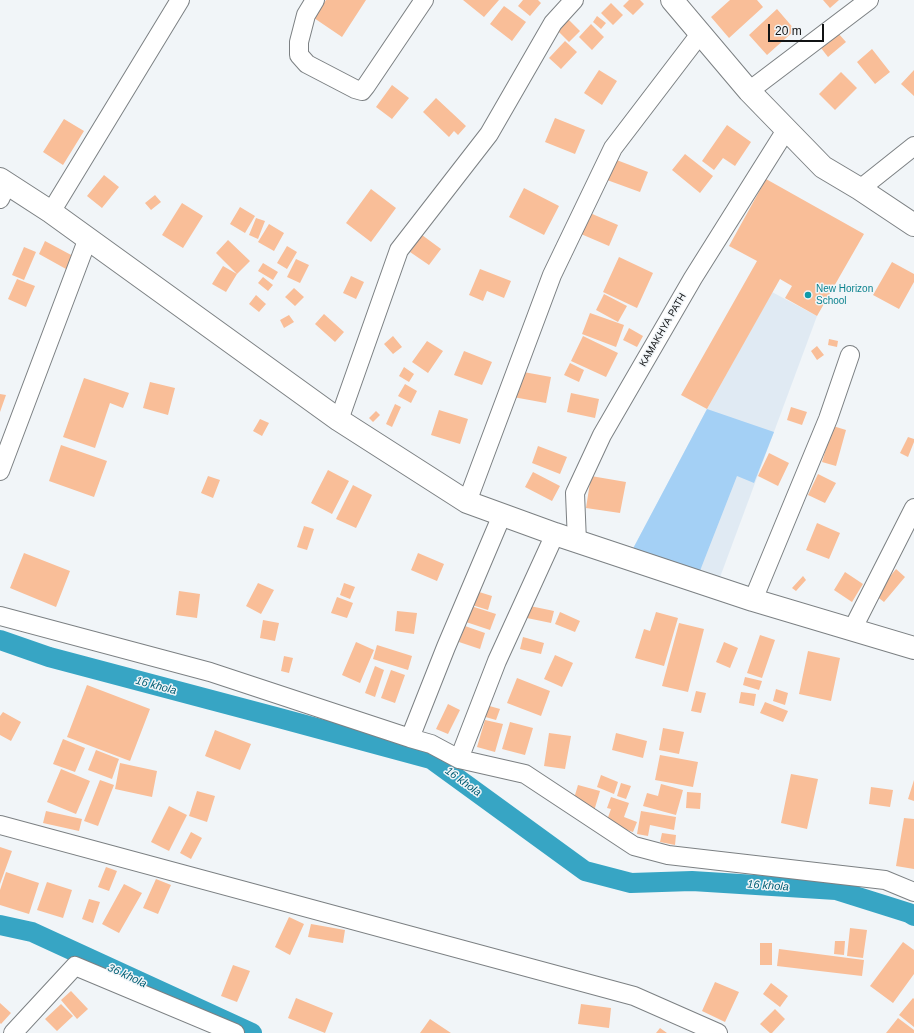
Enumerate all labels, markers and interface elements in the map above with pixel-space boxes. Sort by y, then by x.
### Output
scale bar [770,16,826,42]
text: 20 m [775,24,802,38]
place label: New Horizon School [816,283,873,306]
marker: New Horizon School [803,290,813,300]
street label: KAMAKHYA PATH [637,291,689,369]
water label: 16 khola [134,674,178,698]
water label: 16 khola [442,764,484,800]
water label: 16 khola [747,878,789,894]
water label: 36 khola [105,961,149,991]

